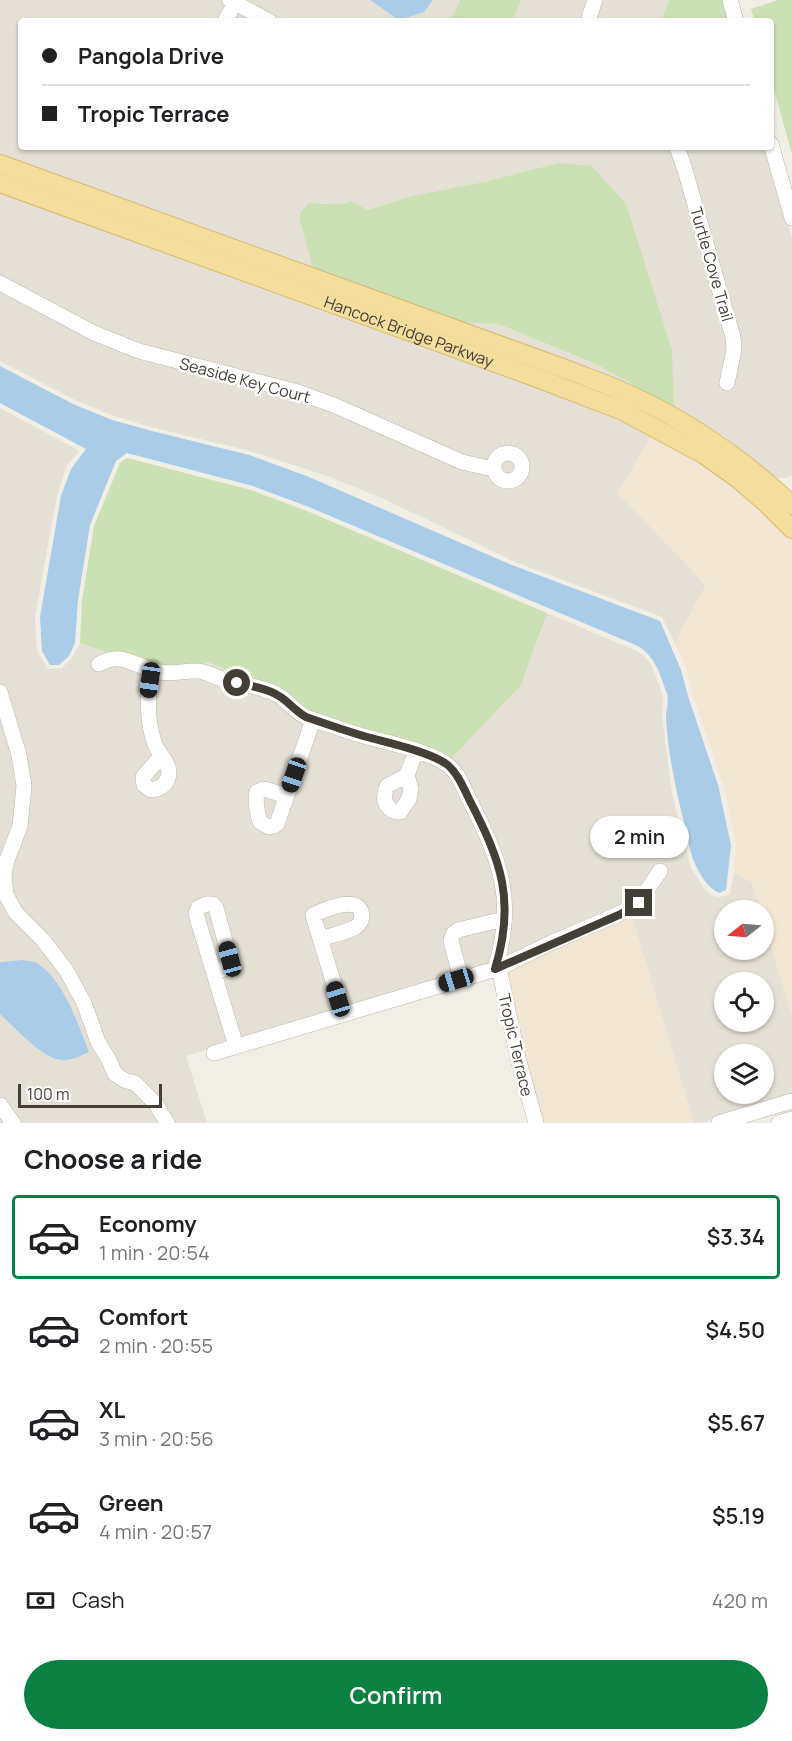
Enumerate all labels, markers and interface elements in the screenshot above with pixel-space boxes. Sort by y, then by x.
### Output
text: Pangola Drive [78,41,224,71]
text: Tropic Terrace [78,99,230,129]
street label: Turtle Cove Trail [685,204,739,324]
street label: Hancock Bridge Parkway [321,291,497,372]
street label: Seaside Key Court [177,352,313,408]
car [139,661,161,699]
route start [223,669,250,696]
car [280,755,308,795]
callout: 2 min [590,816,688,858]
text: 2 min [614,823,665,850]
route end [625,889,652,916]
north arrow [714,900,774,960]
map controls [714,900,774,1104]
car [217,939,243,979]
car [436,966,476,994]
button: locate [714,972,774,1032]
car [324,979,352,1019]
street label: Tropic Terrace [493,991,539,1099]
button: layers [714,1044,774,1104]
scale bar [18,1081,162,1108]
text: 100 m [27,1083,70,1105]
text: Choose a ride [24,1140,202,1177]
text: Economy [99,1209,197,1239]
icon: car [27,1210,81,1264]
text: $3.34 [707,1222,765,1252]
text: 1 min · 20:54 [99,1239,210,1266]
text: Comfort [99,1302,188,1332]
icon: car [27,1303,81,1357]
text: $4.50 [705,1315,765,1345]
text: 2 min · 20:55 [99,1332,213,1359]
text: XL [99,1395,125,1425]
icon: car [27,1396,81,1450]
text: $5.67 [707,1408,765,1438]
text: 3 min · 20:56 [99,1425,214,1452]
text: Green [99,1488,164,1518]
icon: car [27,1489,81,1543]
text: $5.19 [712,1501,765,1531]
text: 4 min · 20:57 [99,1518,212,1545]
icon: cash [24,1584,57,1617]
text: Cash [72,1585,125,1615]
text: 420 m [712,1587,768,1614]
button: Confirm [24,1660,768,1729]

